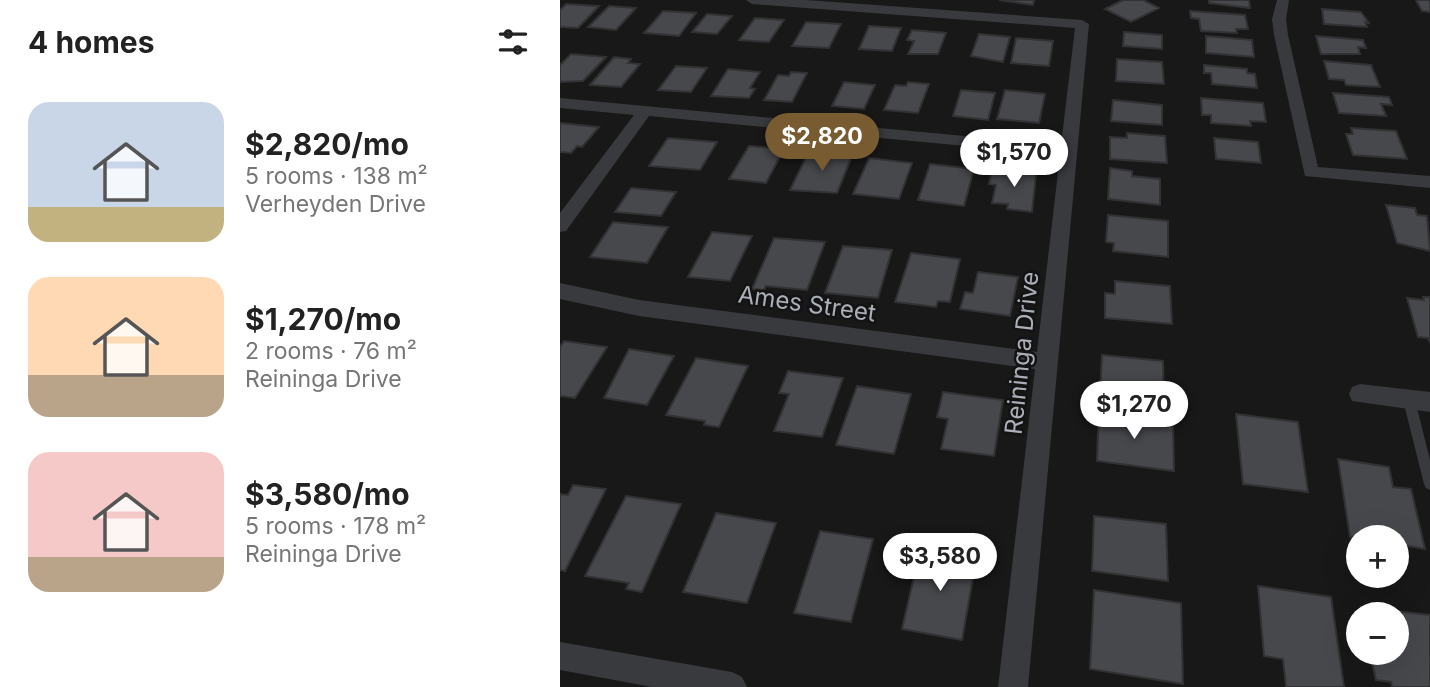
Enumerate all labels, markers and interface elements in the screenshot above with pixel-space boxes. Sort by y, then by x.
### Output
icon: filters [494,23,532,61]
text: 4 homes [28,24,155,60]
pin: $2,820 [765,114,879,173]
text: $2,820 [781,122,863,150]
text: $2,820/mo [245,126,409,162]
icon: home [84,130,168,214]
pin: $1,570 [957,130,1071,189]
text: $1,570 [976,138,1052,166]
text: 5 rooms · 138 m² [245,162,428,190]
text: Verheyden Drive [245,190,426,218]
street label: Reininga Drive [999,270,1044,436]
street label: Ames Street [736,279,878,328]
text: $1,270/mo [245,301,401,337]
icon: home [84,305,168,389]
text: 2 rooms · 76 m² [245,337,417,365]
text: Reininga Drive [245,365,402,393]
pin: $1,270 [1077,382,1191,441]
text: $1,270 [1096,390,1172,418]
text: $3,580/mo [245,476,410,512]
icon: home [84,480,168,564]
text: 5 rooms · 178 m² [245,512,426,540]
map controls [1346,525,1409,665]
button: + [1346,525,1409,588]
pin: $3,580 [883,534,997,593]
text: Reininga Drive [245,540,402,568]
text: $3,580 [899,542,981,570]
button: − [1346,602,1409,665]

